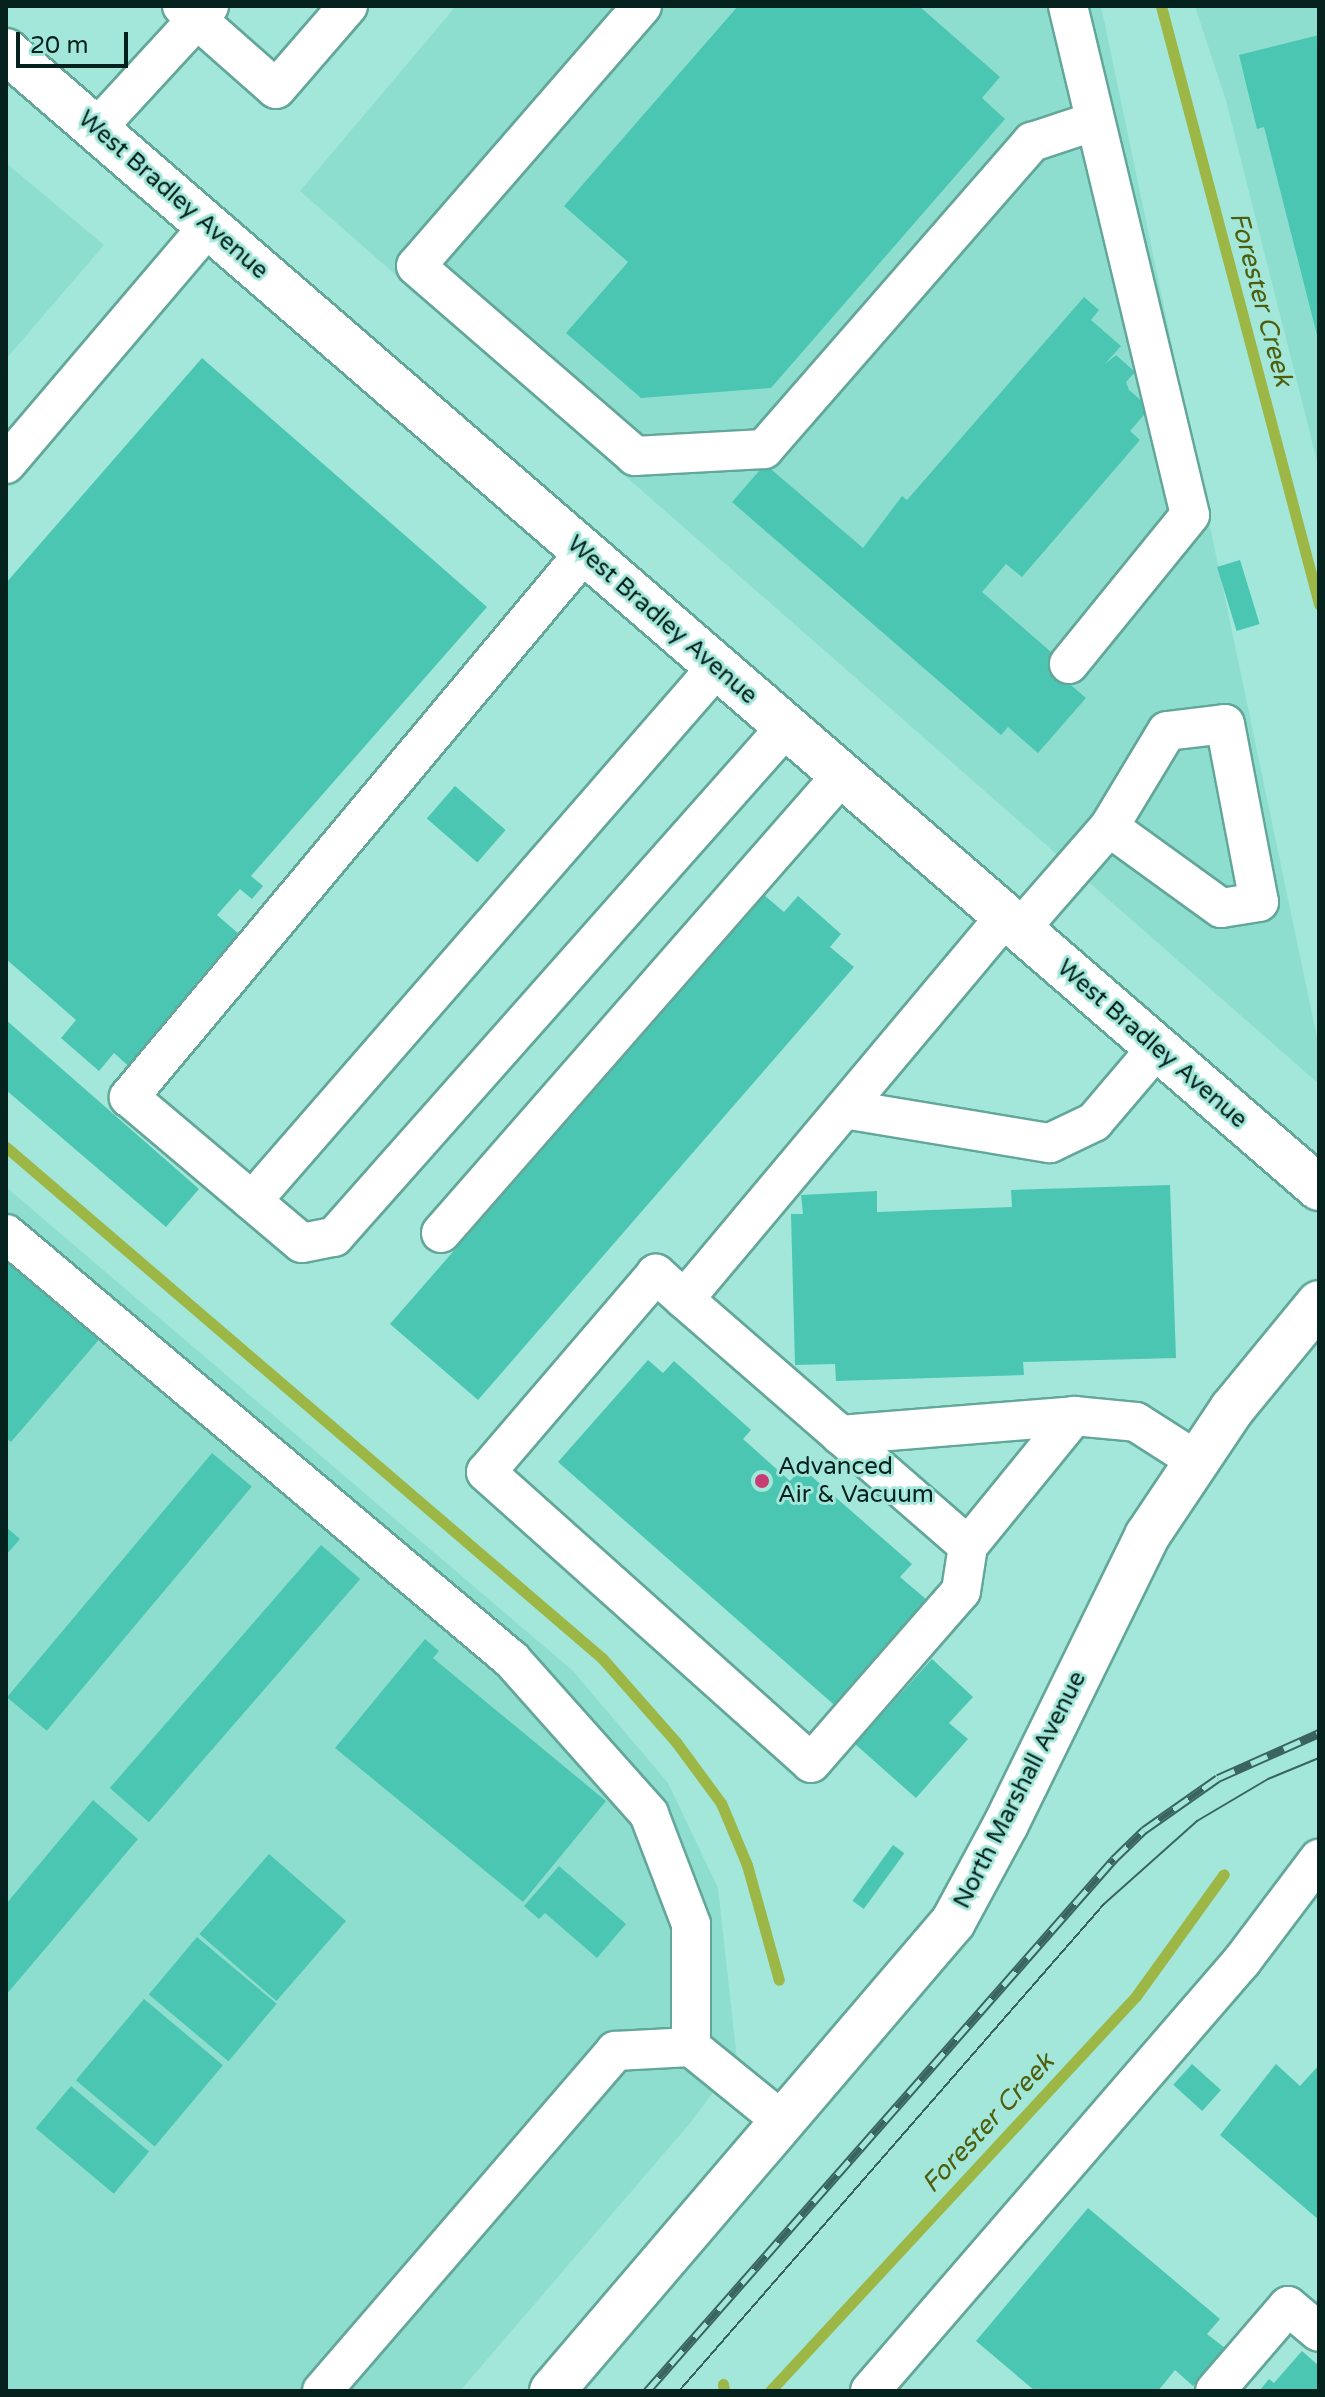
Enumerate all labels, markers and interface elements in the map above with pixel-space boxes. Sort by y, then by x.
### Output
scale bar [20,16,132,66]
text: 20 m [30,31,88,60]
street label: West Bradley Avenue [72,105,274,285]
water label: Forester Creek [1223,208,1299,390]
street label: West Bradley Avenue [561,530,763,710]
street label: West Bradley Avenue [1051,954,1253,1134]
place label: Advanced Air & Vacuum [778,1453,934,1509]
marker: Advanced Air & Vacuum [753,1472,771,1490]
street label: North Marshall Avenue [948,1667,1092,1913]
water label: Forester Creek [915,2047,1061,2199]

